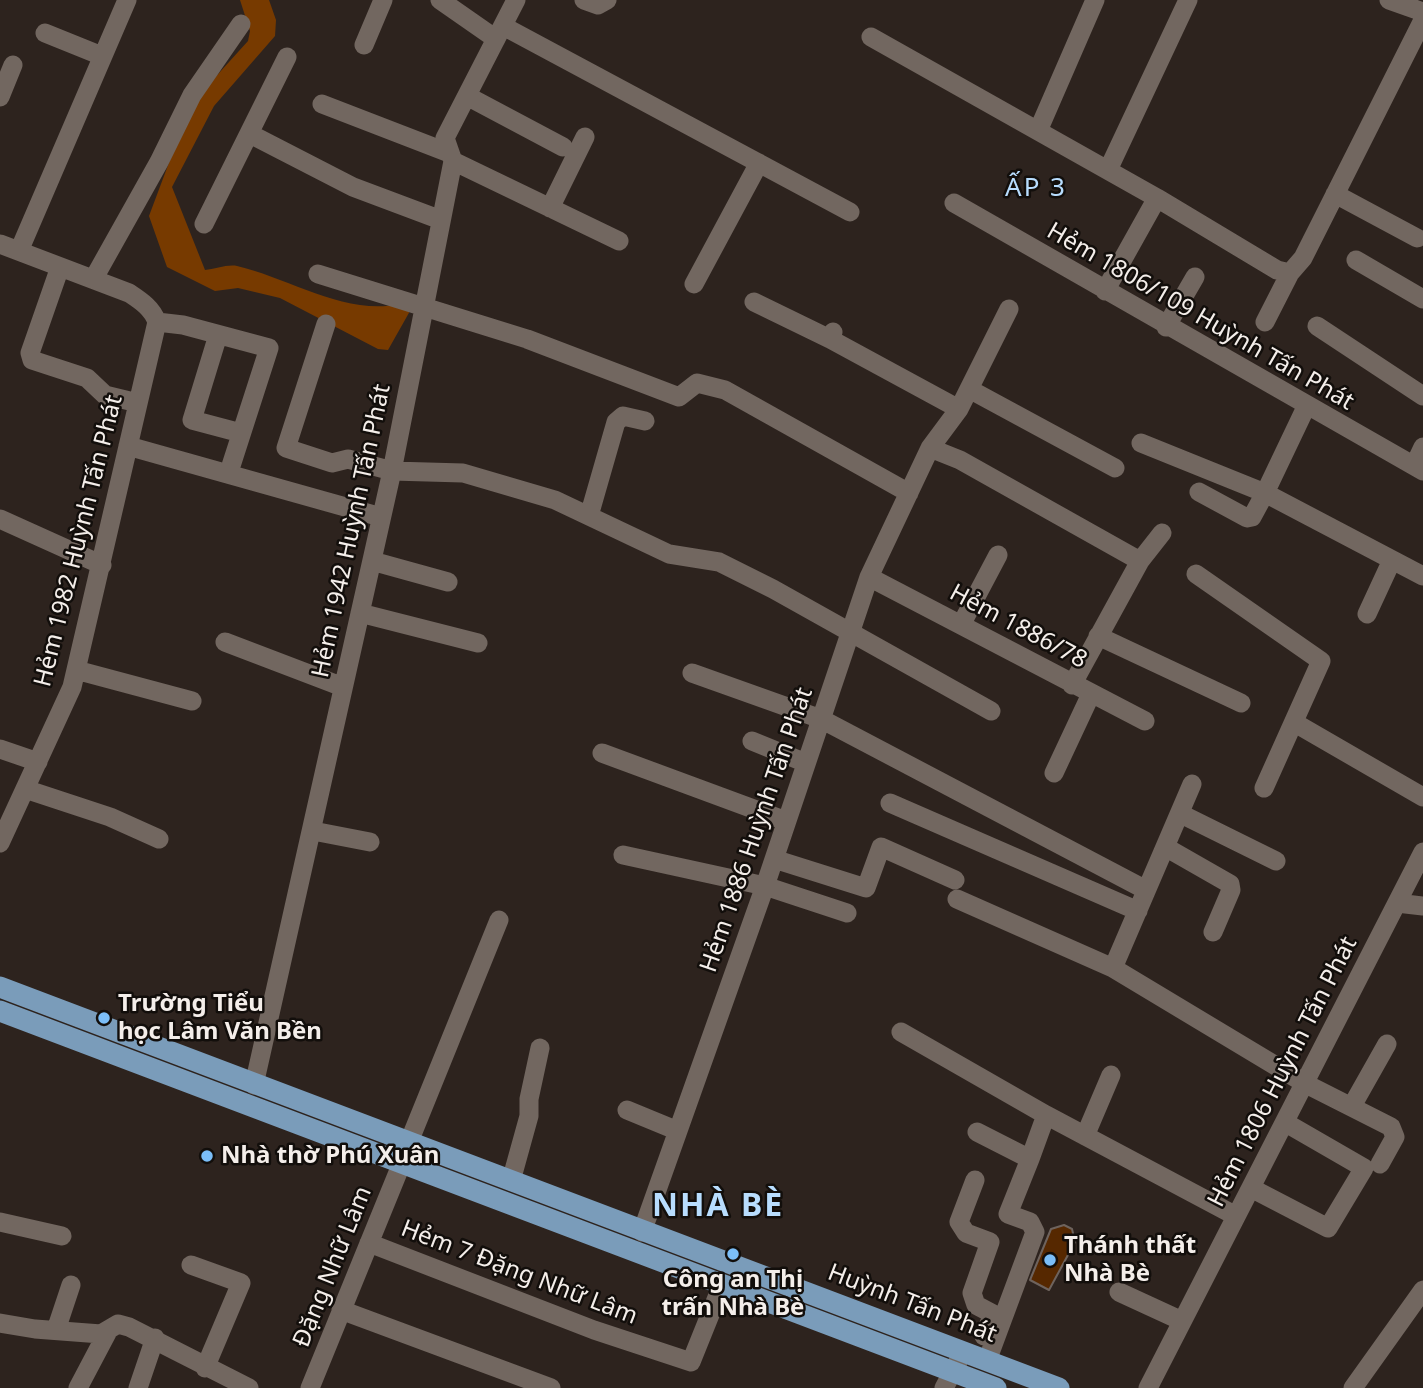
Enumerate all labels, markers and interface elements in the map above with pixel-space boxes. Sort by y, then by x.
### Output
district label: ẤP 3 [1006,173,1066,205]
street label: Hẻm 1806/109 Huỳnh Tấn Phát [1041,217,1359,417]
street label: Hẻm 1942 Huỳnh Tấn Phát [307,382,397,680]
street label: Hẻm 1982 Huỳnh Tấn Phát [29,392,129,690]
street label: Hẻm 1886/78 [944,579,1092,675]
street label: Hẻm 1886 Huỳnh Tấn Phát [695,684,819,976]
street label: Hẻm 1806 Huỳnh Tấn Phát [1202,932,1364,1212]
place label: Trường Tiểu học Lâm Văn Bền [118,990,322,1046]
marker: Trường Tiểu học Lâm Văn Bền [96,1010,112,1026]
place label: Nhà thờ Phú Xuân [221,1142,439,1170]
marker: Nhà thờ Phú Xuân [199,1148,215,1164]
street label: Đặng Nhữ Lâm [288,1182,378,1352]
district label: NHÀ BÈ [653,1188,783,1226]
street label: Hẻm 7 Đặng Nhữ Lâm [397,1215,641,1331]
place label: Thánh thất Nhà Bè [1064,1232,1196,1288]
marker: Công an Thị trấn Nhà Bè [725,1246,741,1262]
marker: Thánh thất Nhà Bè [1042,1252,1058,1268]
street label: Huỳnh Tấn Phát [824,1259,1000,1349]
place label: Công an Thị trấn Nhà Bè [662,1266,804,1322]

